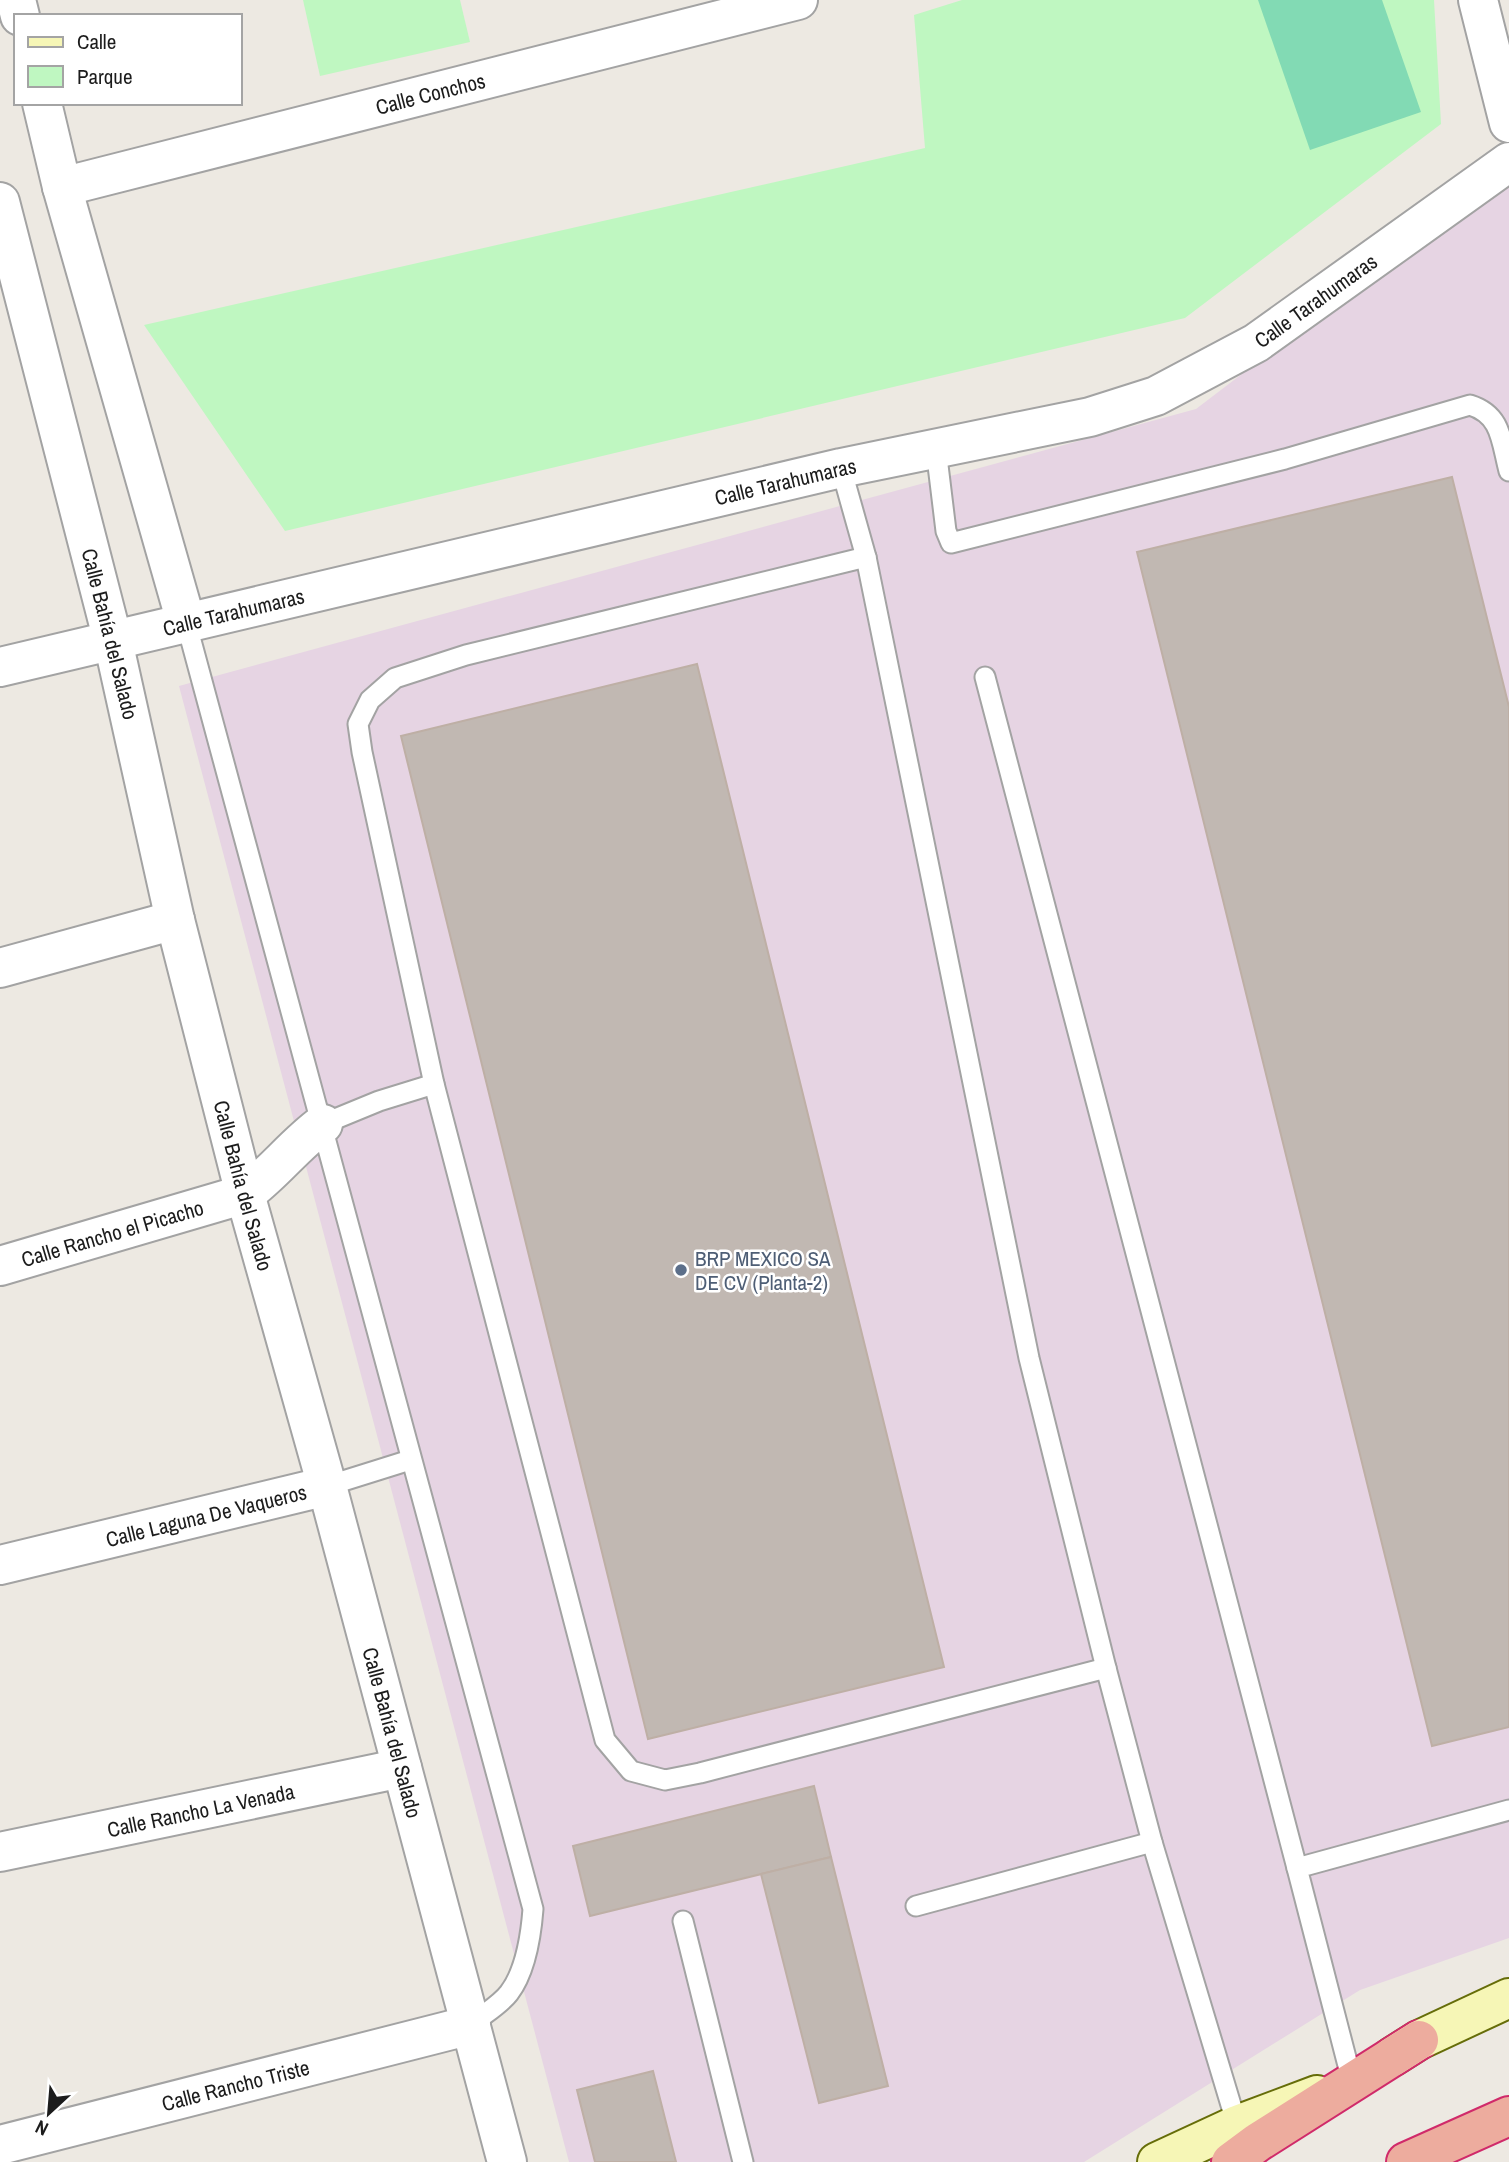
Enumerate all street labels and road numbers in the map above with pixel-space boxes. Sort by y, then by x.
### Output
street label: Calle Conchos [372,66,488,121]
street label: Calle Tarahumaras [1248,247,1383,354]
street label: Calle Tarahumaras [712,451,859,512]
street label: Calle Bahía del Salado [75,546,145,722]
street label: Calle Tarahumaras [160,581,307,642]
street label: Calle Bahía del Salado [207,1097,280,1274]
street label: Calle Rancho el Picacho [18,1192,207,1274]
street label: Calle Laguna De Vaqueros [103,1477,309,1553]
street label: Calle Bahía del Salado [356,1644,429,1821]
street label: Calle Rancho La Venada [104,1776,297,1844]
street label: Calle Rancho Triste [159,2052,312,2118]

